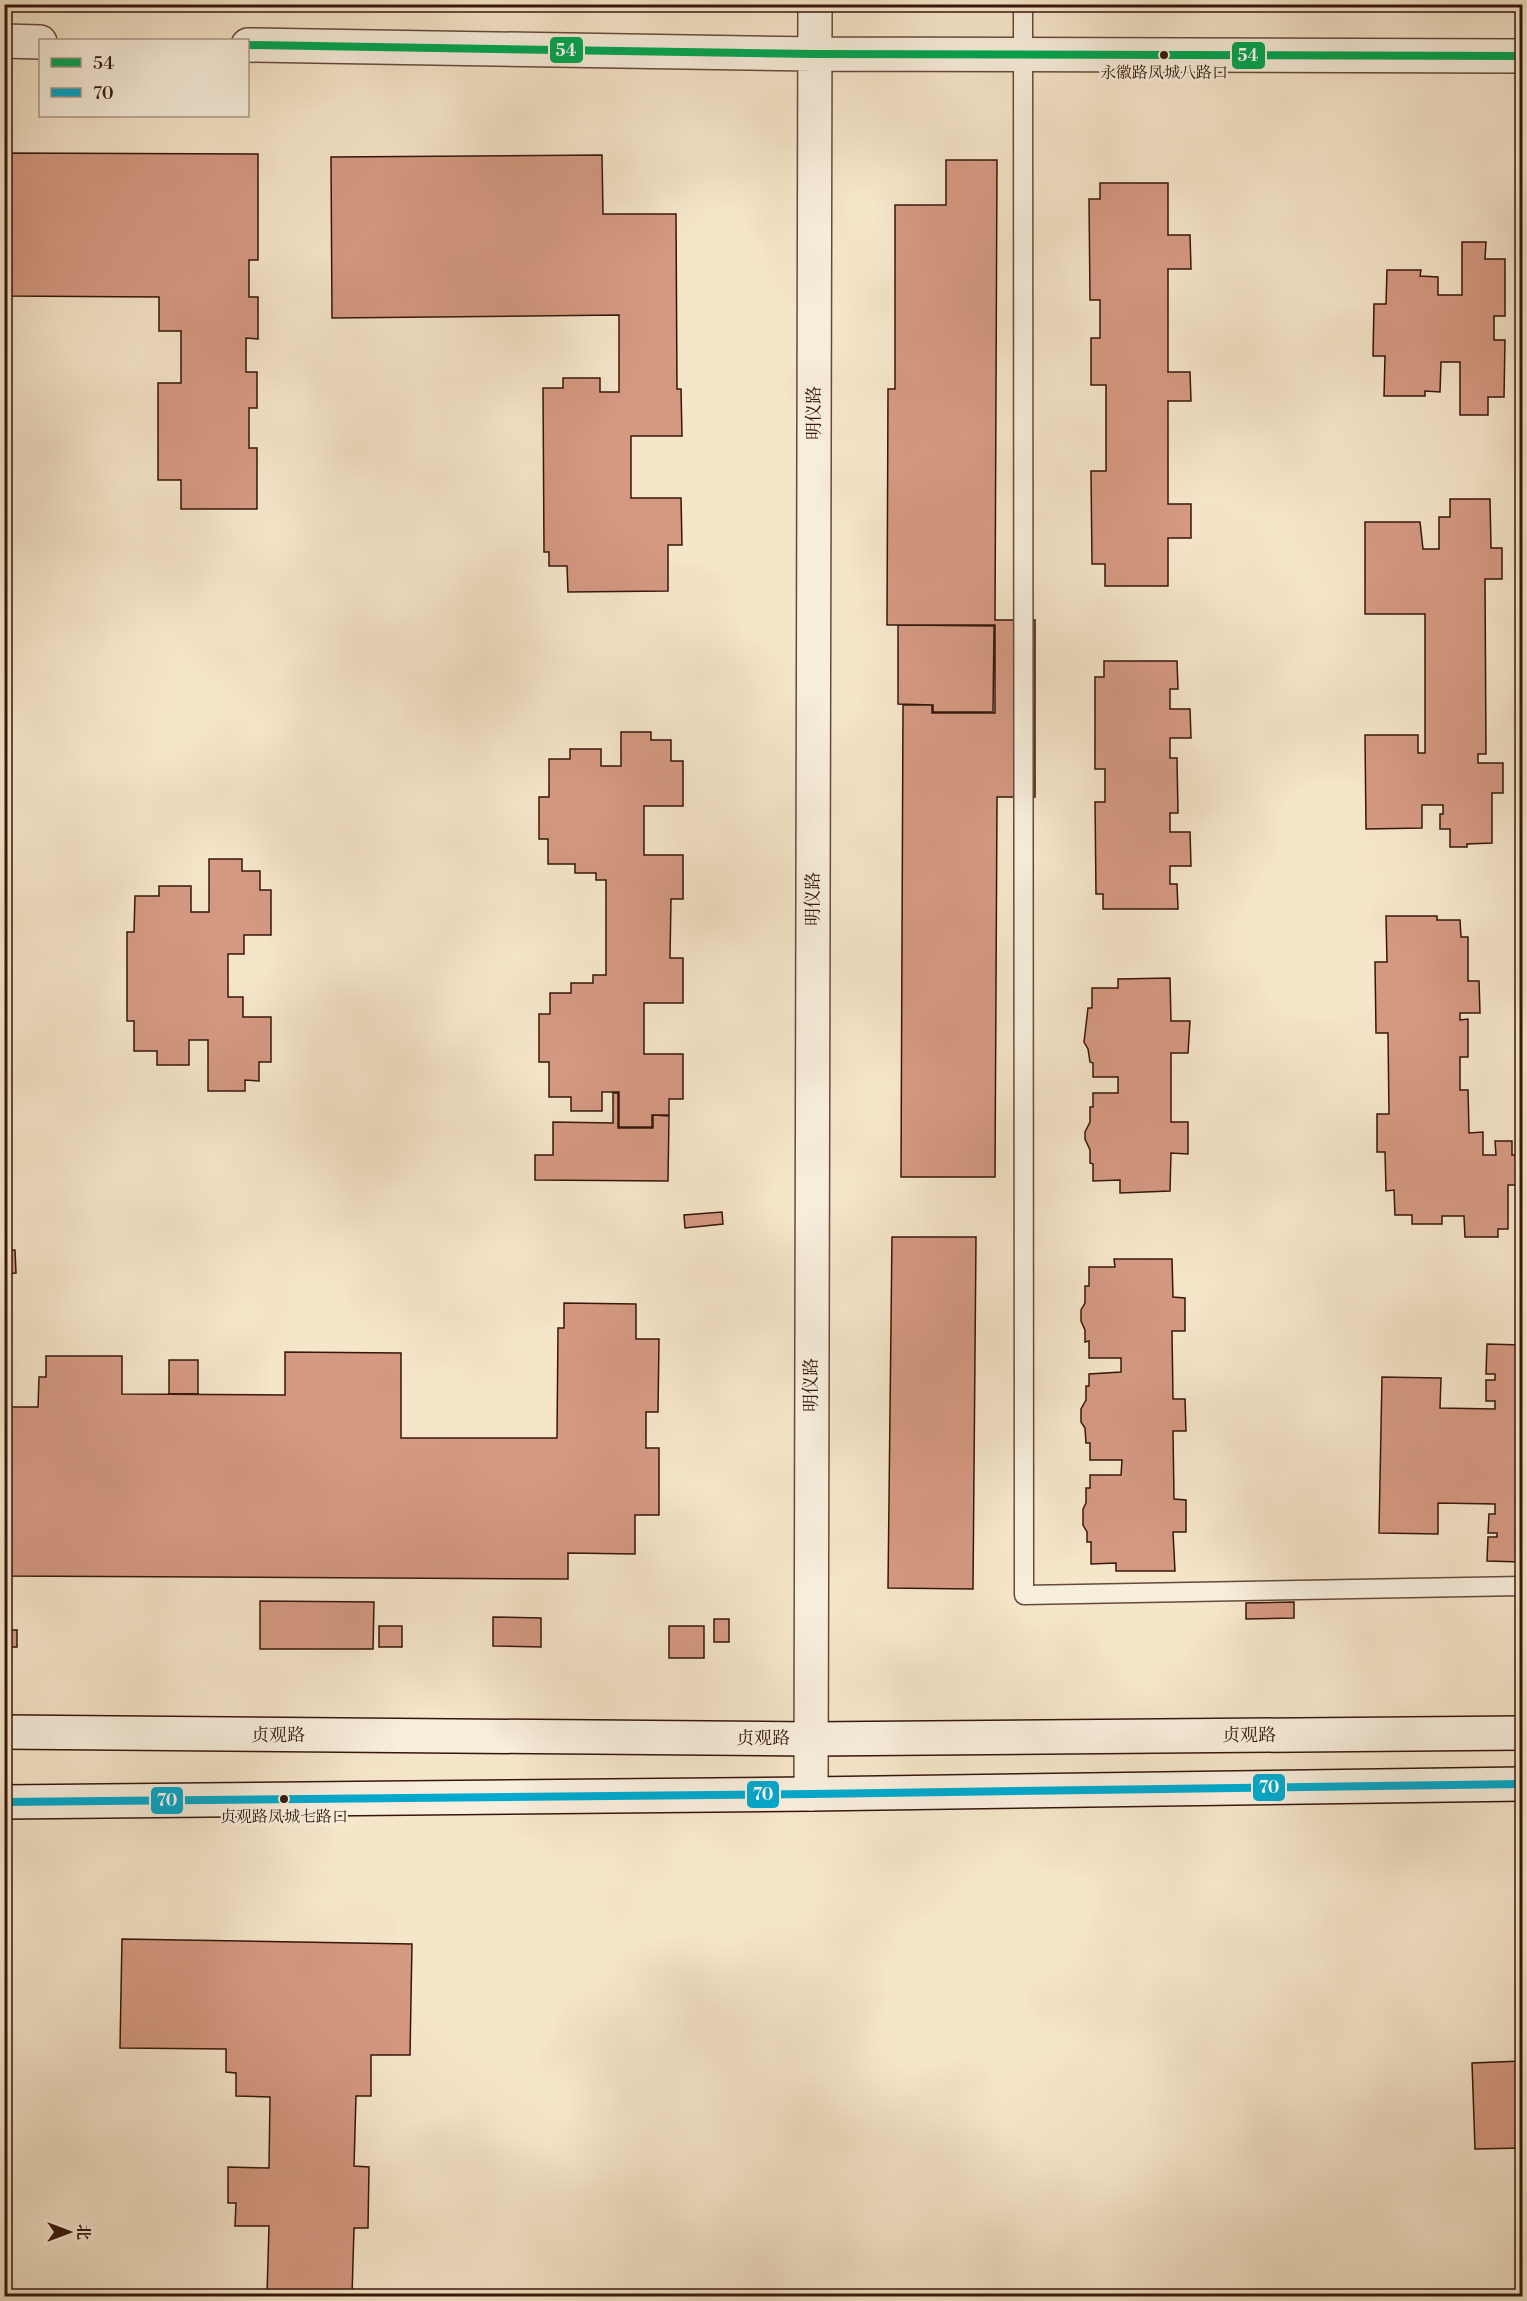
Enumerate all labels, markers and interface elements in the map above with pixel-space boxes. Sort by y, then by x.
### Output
line badge: 54 [549,36,584,64]
legend [39,39,249,117]
text: 54 [556,41,577,61]
line badge: 54 [1231,41,1266,70]
text: 54 [1238,46,1259,66]
marker: 永徽路凤城八路口 [1158,49,1170,61]
text: 54 [93,52,114,75]
place label: 永徽路凤城八路口 [1100,63,1228,83]
text: 70 [93,82,114,105]
street label: 明仪路 [803,386,826,440]
street label: 明仪路 [802,872,825,926]
street label: 明仪路 [800,1358,823,1412]
street label: 贞观路 [251,1724,305,1747]
street label: 贞观路 [1222,1724,1276,1747]
street label: 贞观路 [736,1727,790,1750]
line badge: 70 [1252,1773,1286,1802]
text: 70 [1259,1778,1279,1798]
line badge: 70 [746,1780,780,1809]
text: 70 [753,1785,773,1805]
line badge: 70 [150,1786,184,1815]
text: 70 [157,1791,177,1811]
marker: 贞观路凤城七路口 [278,1793,290,1805]
place label: 贞观路凤城七路口 [220,1807,348,1827]
north arrow [39,2202,99,2262]
text: 北 [73,2224,93,2240]

